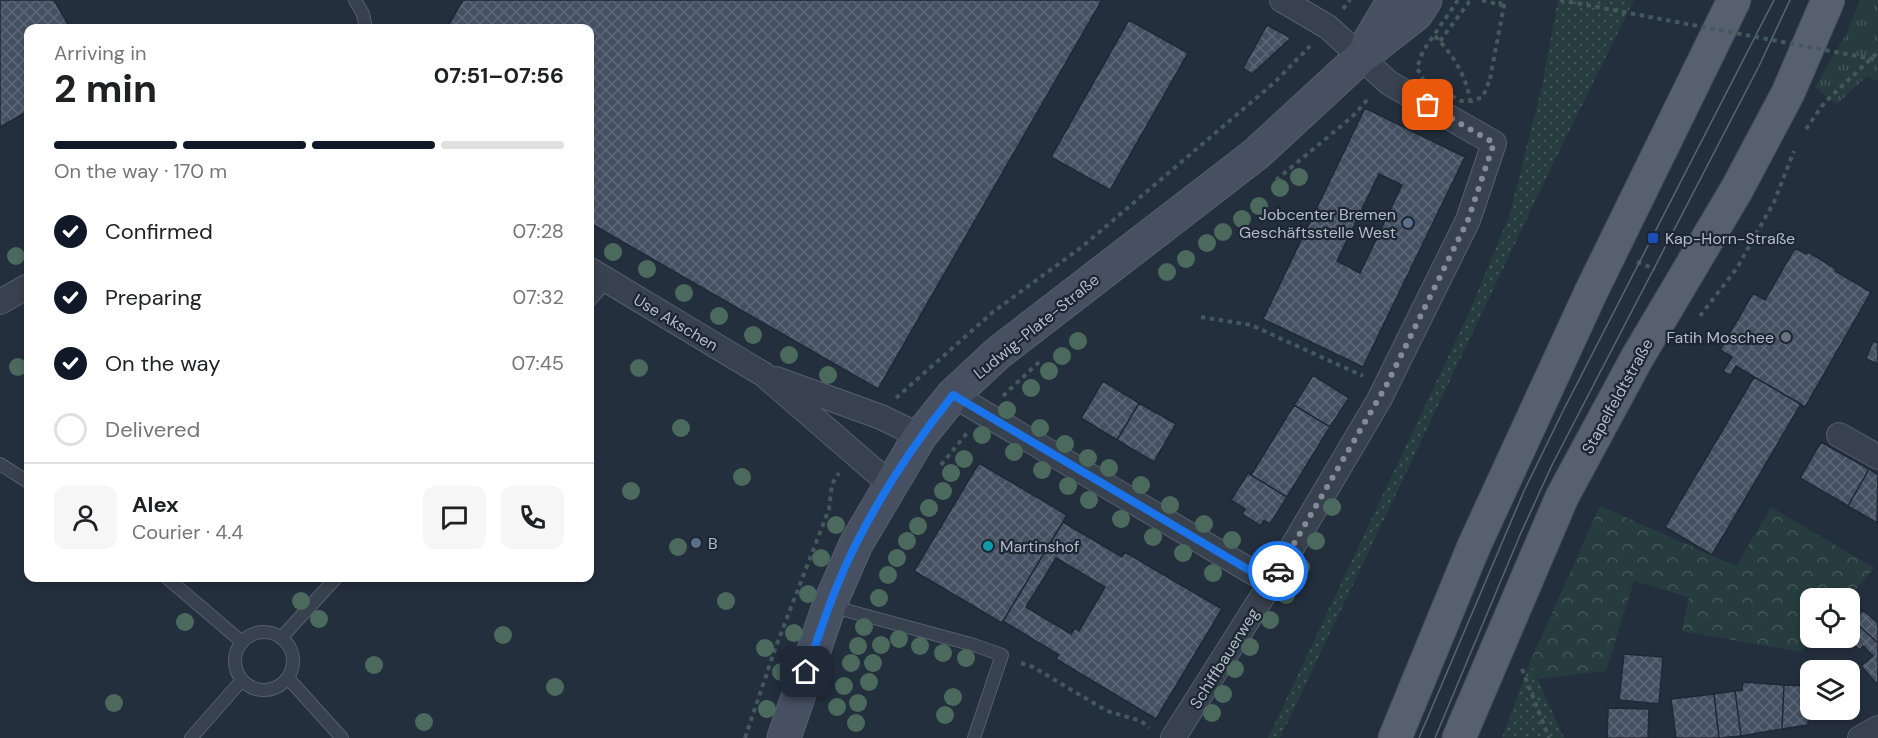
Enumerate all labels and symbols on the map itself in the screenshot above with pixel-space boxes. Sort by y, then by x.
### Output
pin [1402,79,1453,130]
place label: Jobcenter Bremen Geschäftsstelle West [1239,204,1396,243]
marker: Jobcenter Bremen Geschäftsstelle West [1401,216,1415,230]
place label: Kap-Horn-Straße [1665,228,1795,249]
marker: Kap-Horn-Straße [1646,231,1660,245]
street label: Ludwig-Plate-Straße [969,269,1104,384]
street label: Use Akschen [630,289,722,356]
place label: Fatih Moschee [1666,327,1774,348]
marker: Fatih Moschee [1779,330,1793,344]
street label: Stapelfeldtstraße [1577,335,1658,458]
place label: B [708,533,718,554]
marker: B [689,536,703,550]
place label: Martinshof [1000,536,1080,557]
marker: Martinshof [981,539,995,553]
courier [1248,541,1308,601]
street label: Schiffbauerweg [1185,604,1264,713]
pin [780,646,831,697]

